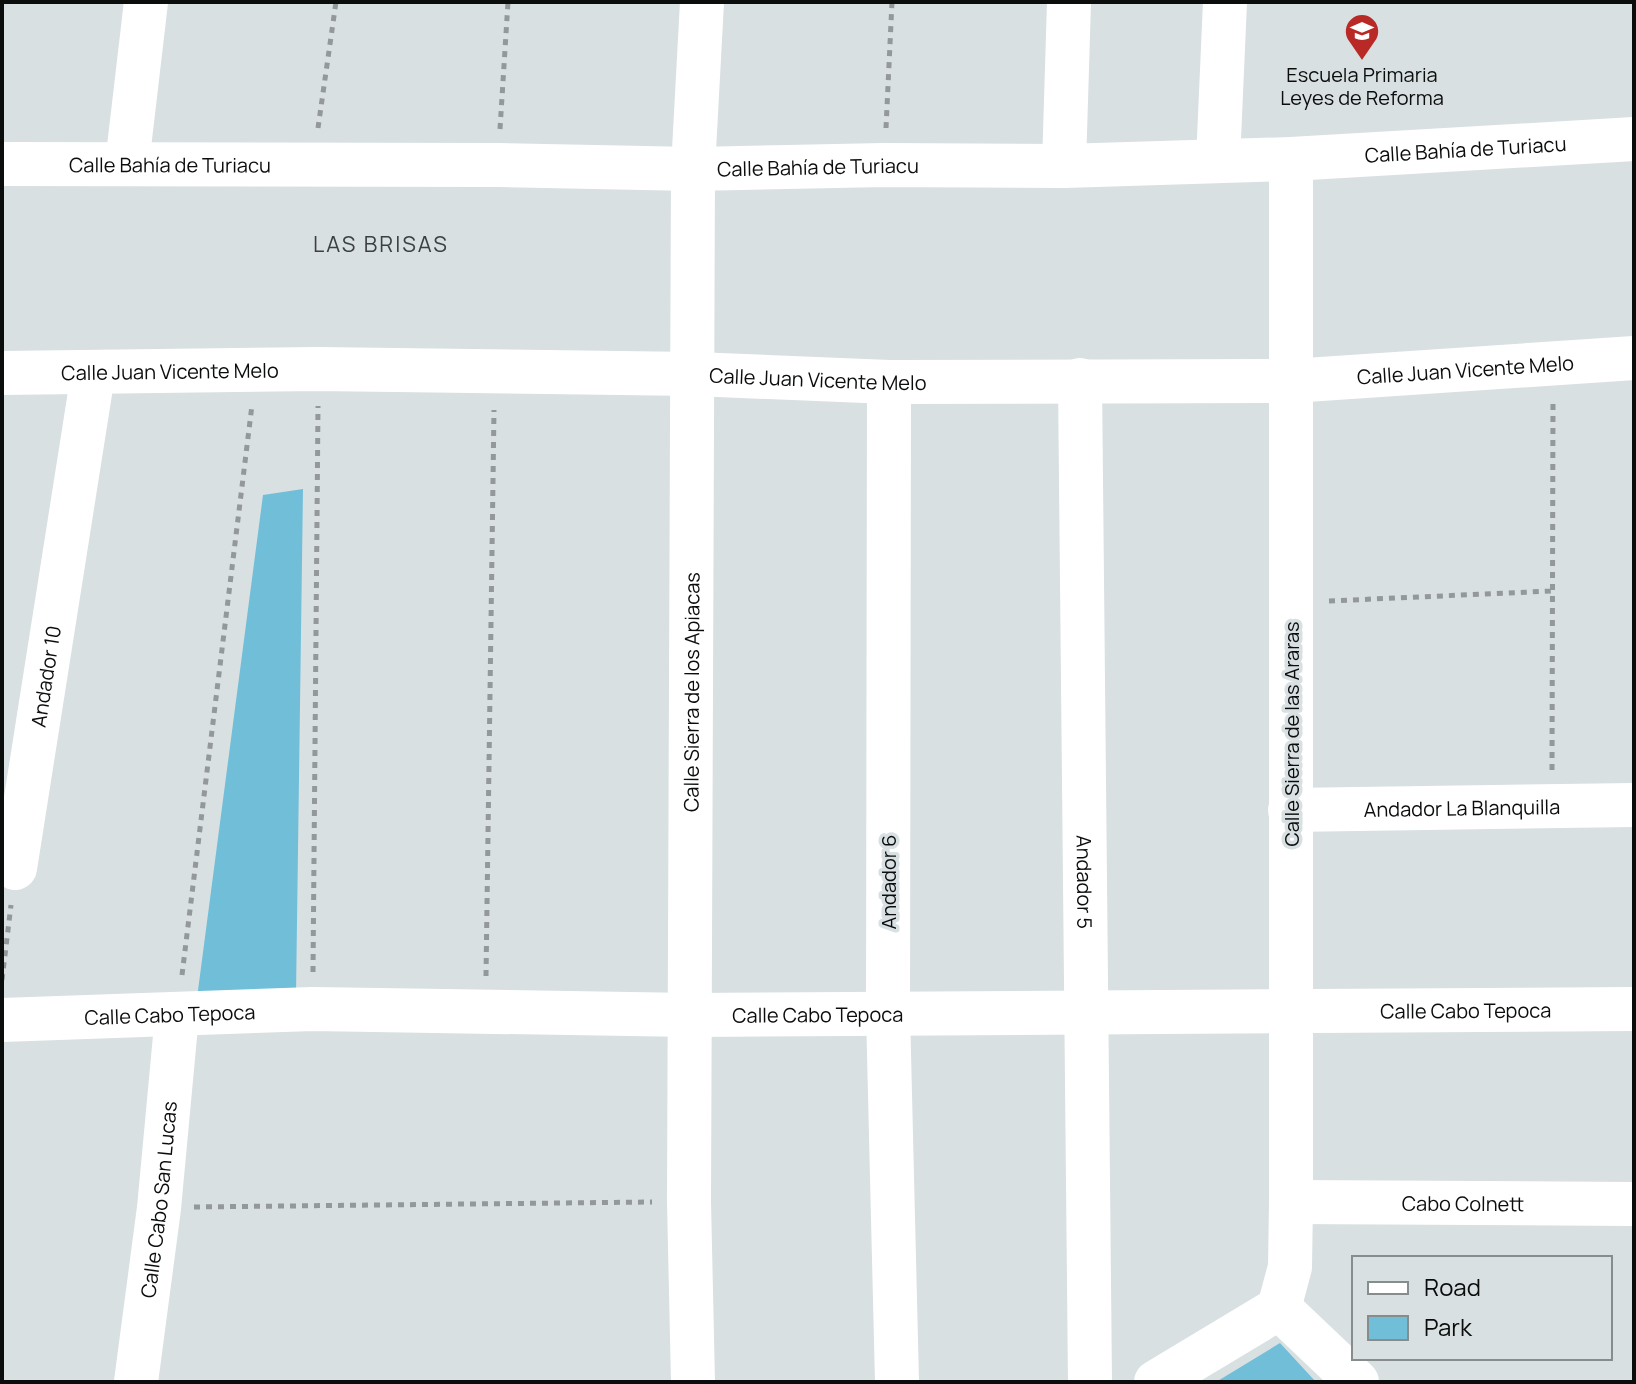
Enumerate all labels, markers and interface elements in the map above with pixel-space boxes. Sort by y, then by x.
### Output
school or university icon: Escuela Primaria Leyes de Reforma [1343,12,1381,62]
place label: Escuela Primaria Leyes de Reforma [1280,61,1444,111]
street label: Calle Bahía de Turiacu [1364,129,1567,168]
street label: Calle Bahía de Turiacu [69,151,271,178]
street label: Calle Bahía de Turiacu [717,151,919,182]
district label: LAS BRISAS [313,229,449,259]
street label: Calle Juan Vicente Melo [1356,349,1575,390]
street label: Calle Juan Vicente Melo [61,356,279,386]
street label: Calle Juan Vicente Melo [709,361,927,396]
street label: Calle Sierra de los Apiacas [677,572,705,812]
street label: Calle Sierra de las Araras [1278,621,1305,847]
street label: Andador 10 [24,624,67,729]
street label: Andador La Blanquilla [1363,793,1560,822]
street label: Andador 6 [875,835,902,929]
street label: Andador 5 [1071,835,1099,929]
street label: Calle Cabo Tepoca [1380,996,1551,1024]
street label: Calle Cabo Tepoca [84,998,256,1031]
street label: Calle Cabo Tepoca [732,1000,903,1028]
street label: Calle Cabo San Lucas [134,1100,182,1299]
street label: Cabo Colnett [1402,1189,1524,1217]
legend [1352,1256,1612,1360]
text: Road [1424,1270,1481,1303]
text: Park [1424,1310,1473,1343]

